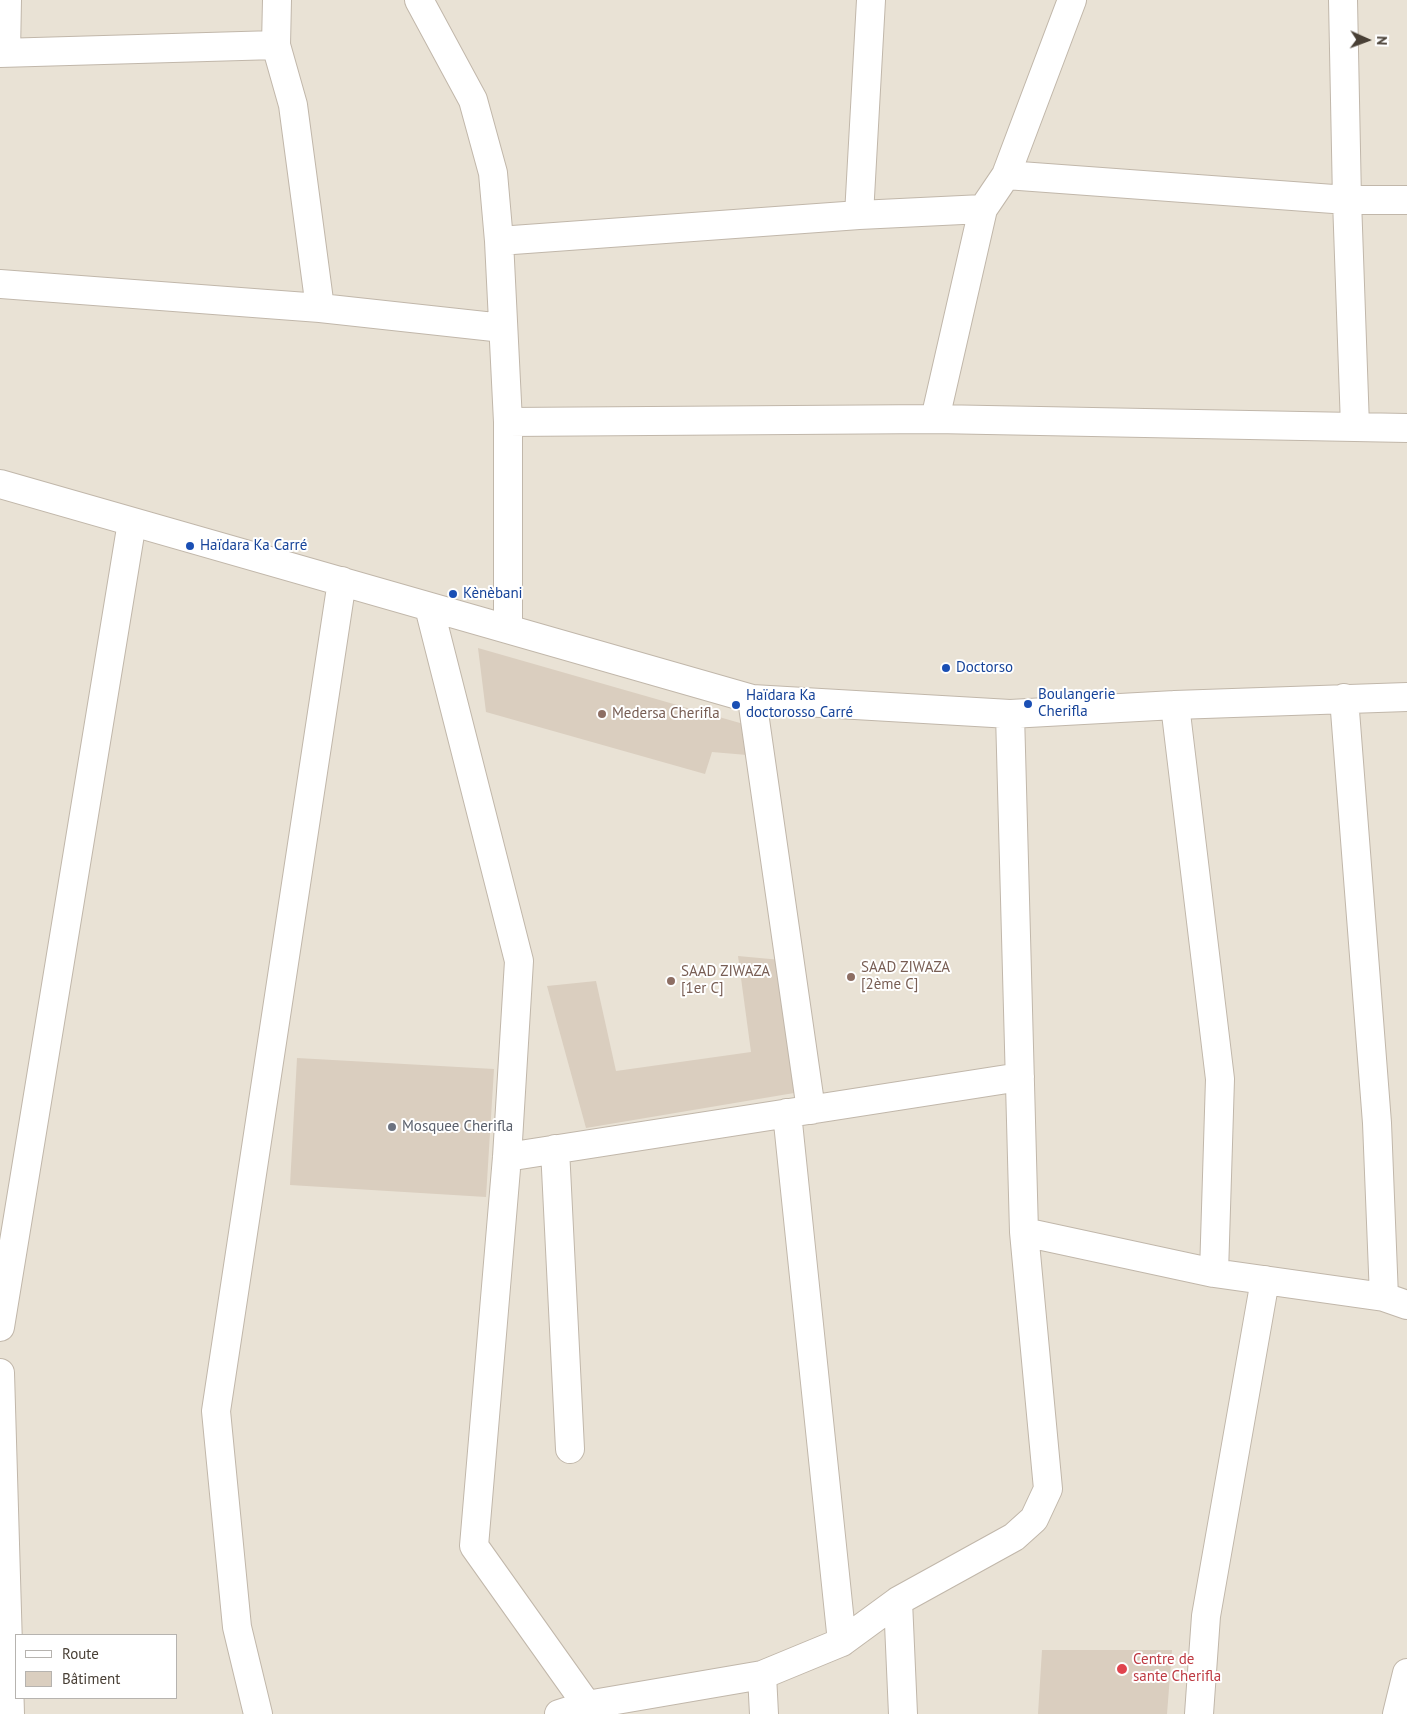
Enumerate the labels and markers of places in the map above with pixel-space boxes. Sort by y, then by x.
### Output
place label: Haïdara Ka Carré [200,537,307,555]
marker: Haïdara Ka Carré [184,540,196,552]
place label: Kènèbani [463,585,523,603]
marker: Kènèbani [447,588,459,600]
place label: Doctorso [956,659,1013,677]
marker: Doctorso [940,662,952,674]
place label: Boulangerie Cherifla [1038,686,1115,721]
place label: Haïdara Ka doctorosso Carré [746,687,853,722]
marker: Boulangerie Cherifla [1022,698,1034,710]
marker: Haïdara Ka doctorosso Carré [730,699,742,711]
place label: Medersa Cherifla [612,705,720,723]
marker: Medersa Cherifla [596,708,608,720]
place label: SAAD ZIWAZA [2ème C] [861,959,950,994]
place label: SAAD ZIWAZA [1er C] [681,963,770,998]
marker: SAAD ZIWAZA [2ème C] [845,971,857,983]
marker: SAAD ZIWAZA [1er C] [665,975,677,987]
place label: Mosquee Cherifla [402,1118,513,1136]
marker: Mosquee Cherifla [386,1121,398,1133]
place label: Centre de sante Cherifla [1133,1651,1221,1686]
marker: Centre de sante Cherifla [1115,1662,1129,1676]

